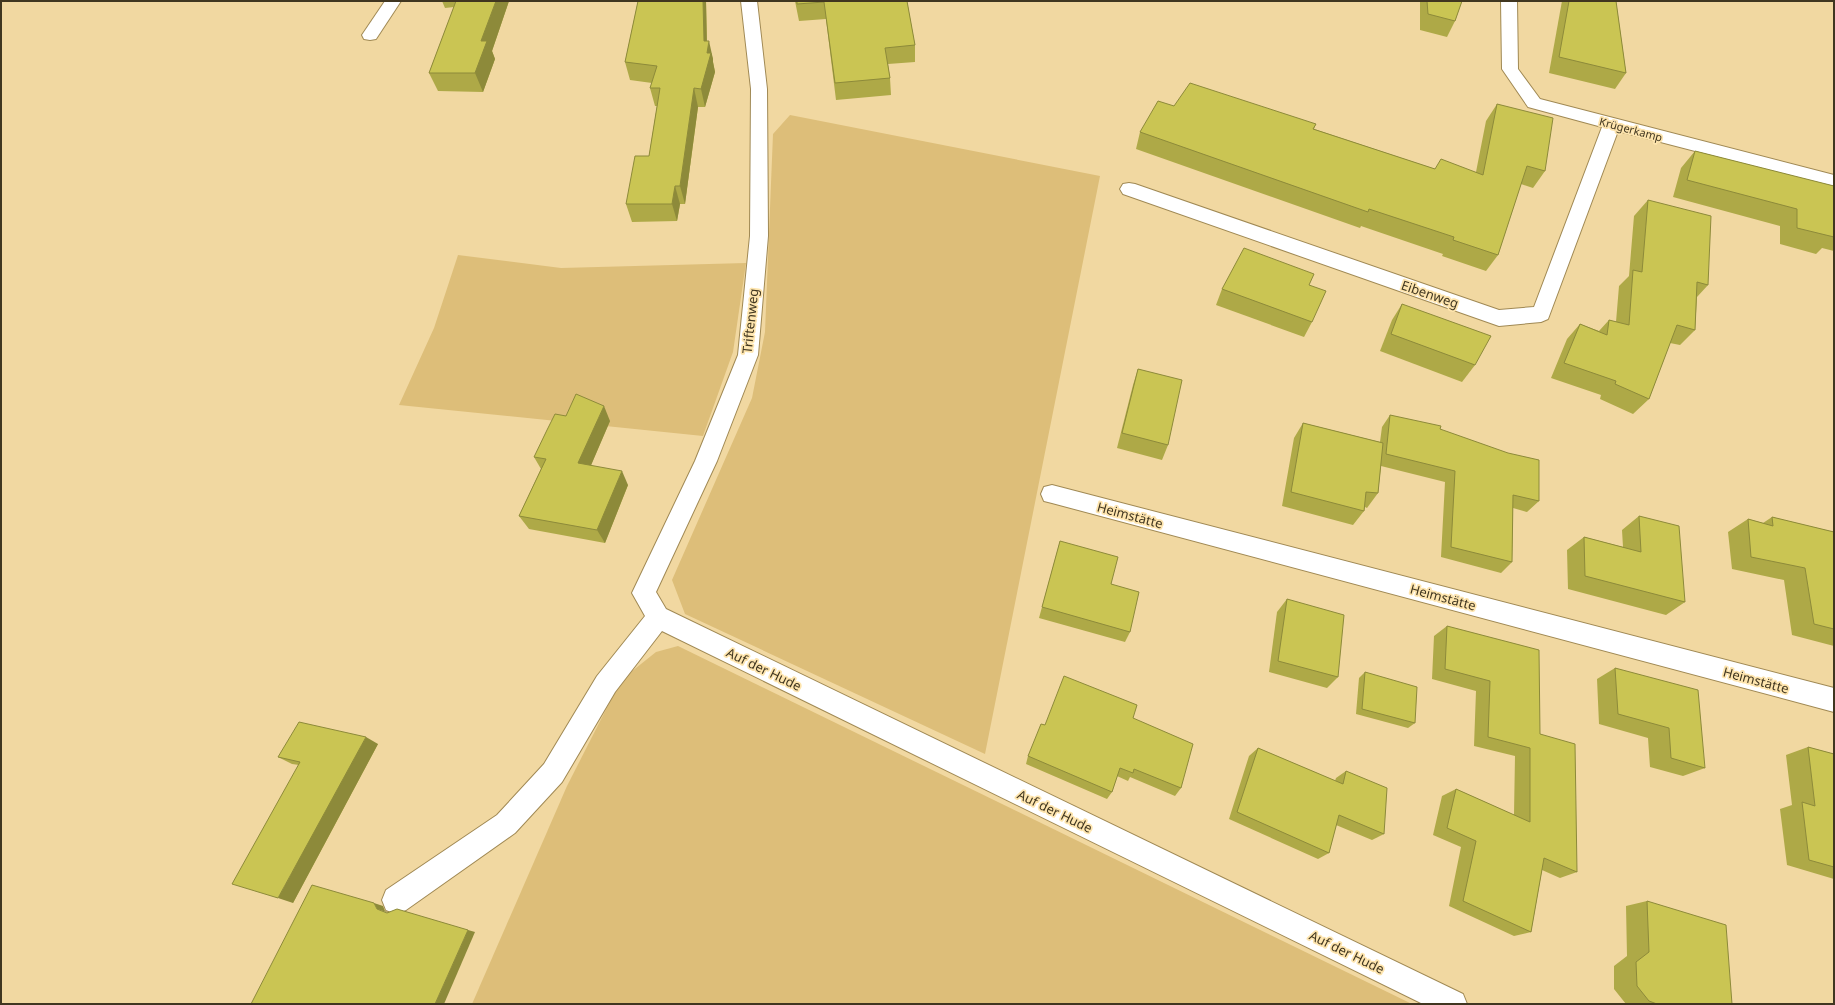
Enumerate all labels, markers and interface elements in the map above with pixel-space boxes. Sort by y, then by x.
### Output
street label: Krügerkamp [1598,113,1664,145]
street label: Eibenweg [1399,276,1461,312]
street label: Triftenweg [738,288,762,354]
street label: Heimstätte [1095,498,1165,532]
street label: Heimstätte [1408,580,1478,614]
street label: Auf der Hude [724,643,804,695]
street label: Heimstätte [1721,663,1791,697]
street label: Auf der Hude [1015,785,1095,837]
street label: Auf der Hude [1307,926,1387,978]

